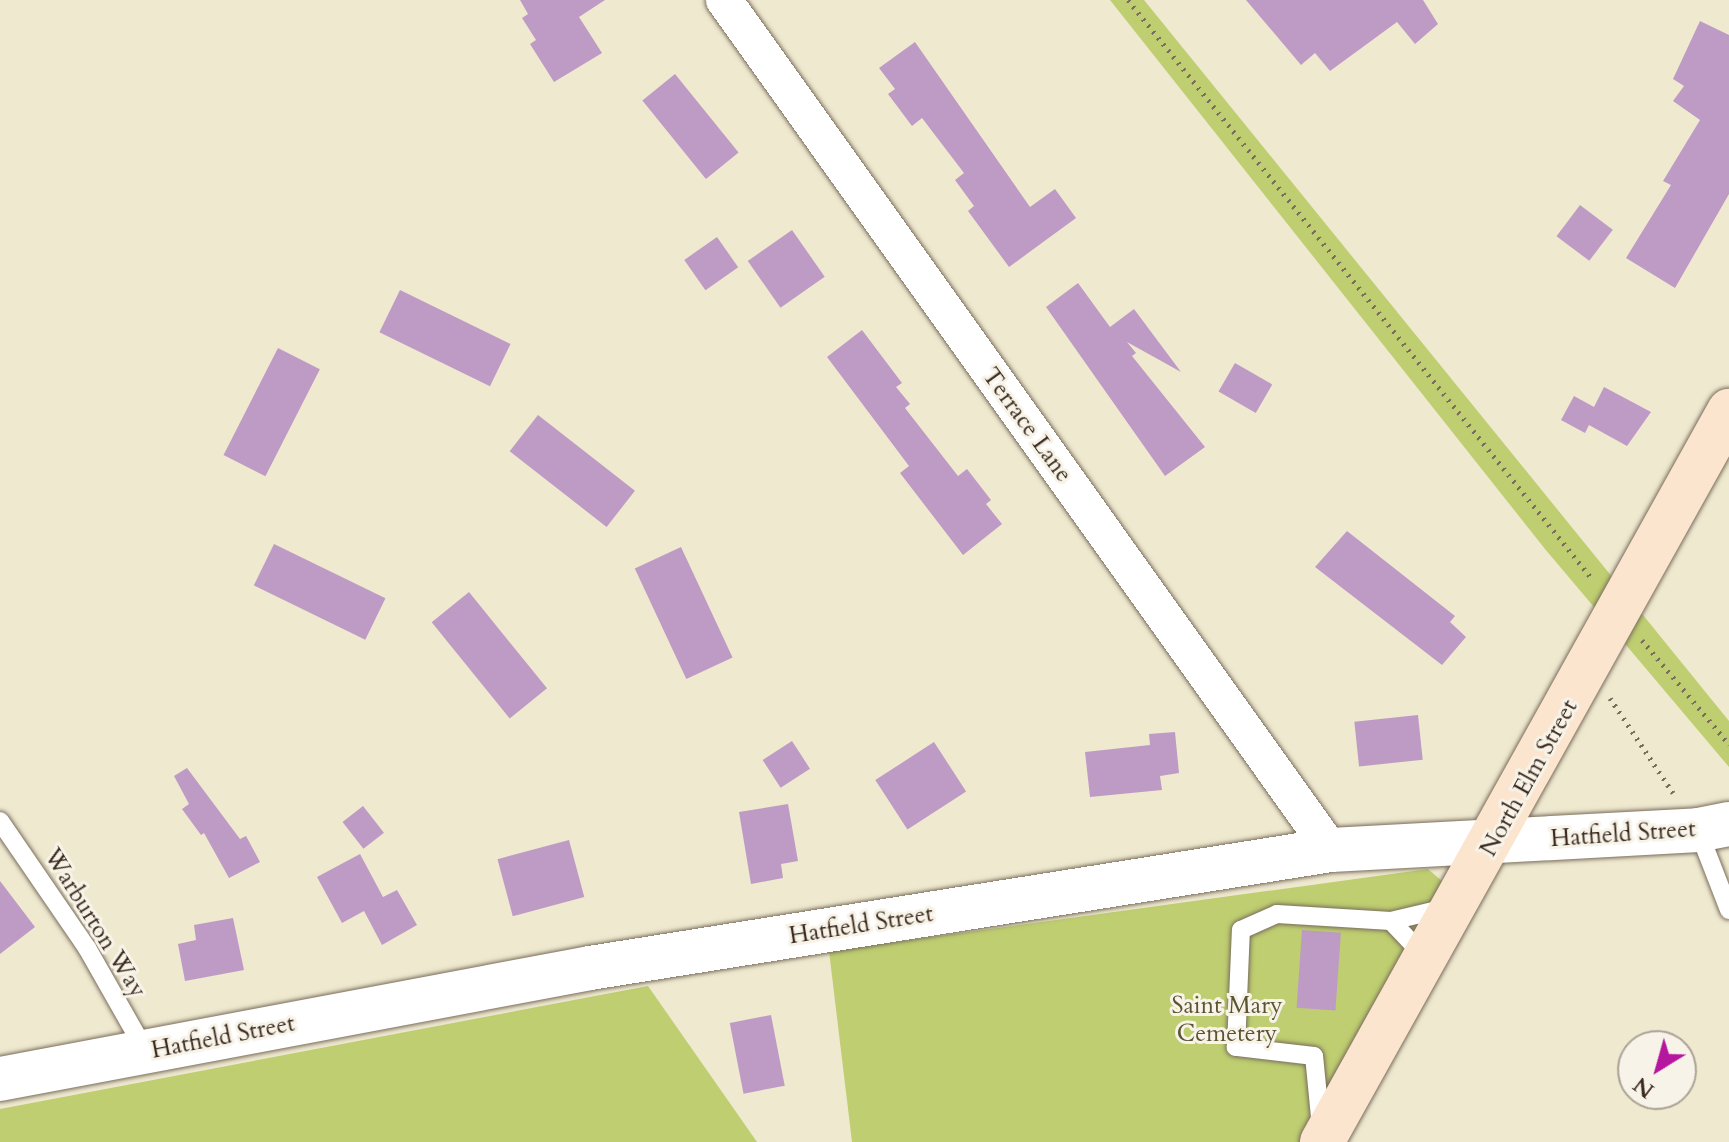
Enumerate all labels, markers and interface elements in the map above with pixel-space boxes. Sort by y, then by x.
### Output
street label: Terrace Lane [976,362,1078,488]
street label: North Elm Street [1474,695,1584,861]
street label: Hatfield Street [1549,815,1697,853]
street label: Warburton Way [38,843,152,1003]
street label: Hatfield Street [787,899,935,951]
park label: Saint Mary Cemetery [1171,992,1283,1048]
street label: Hatfield Street [149,1009,297,1065]
north arrow [1617,1030,1697,1110]
text: N [1627,1070,1660,1105]

